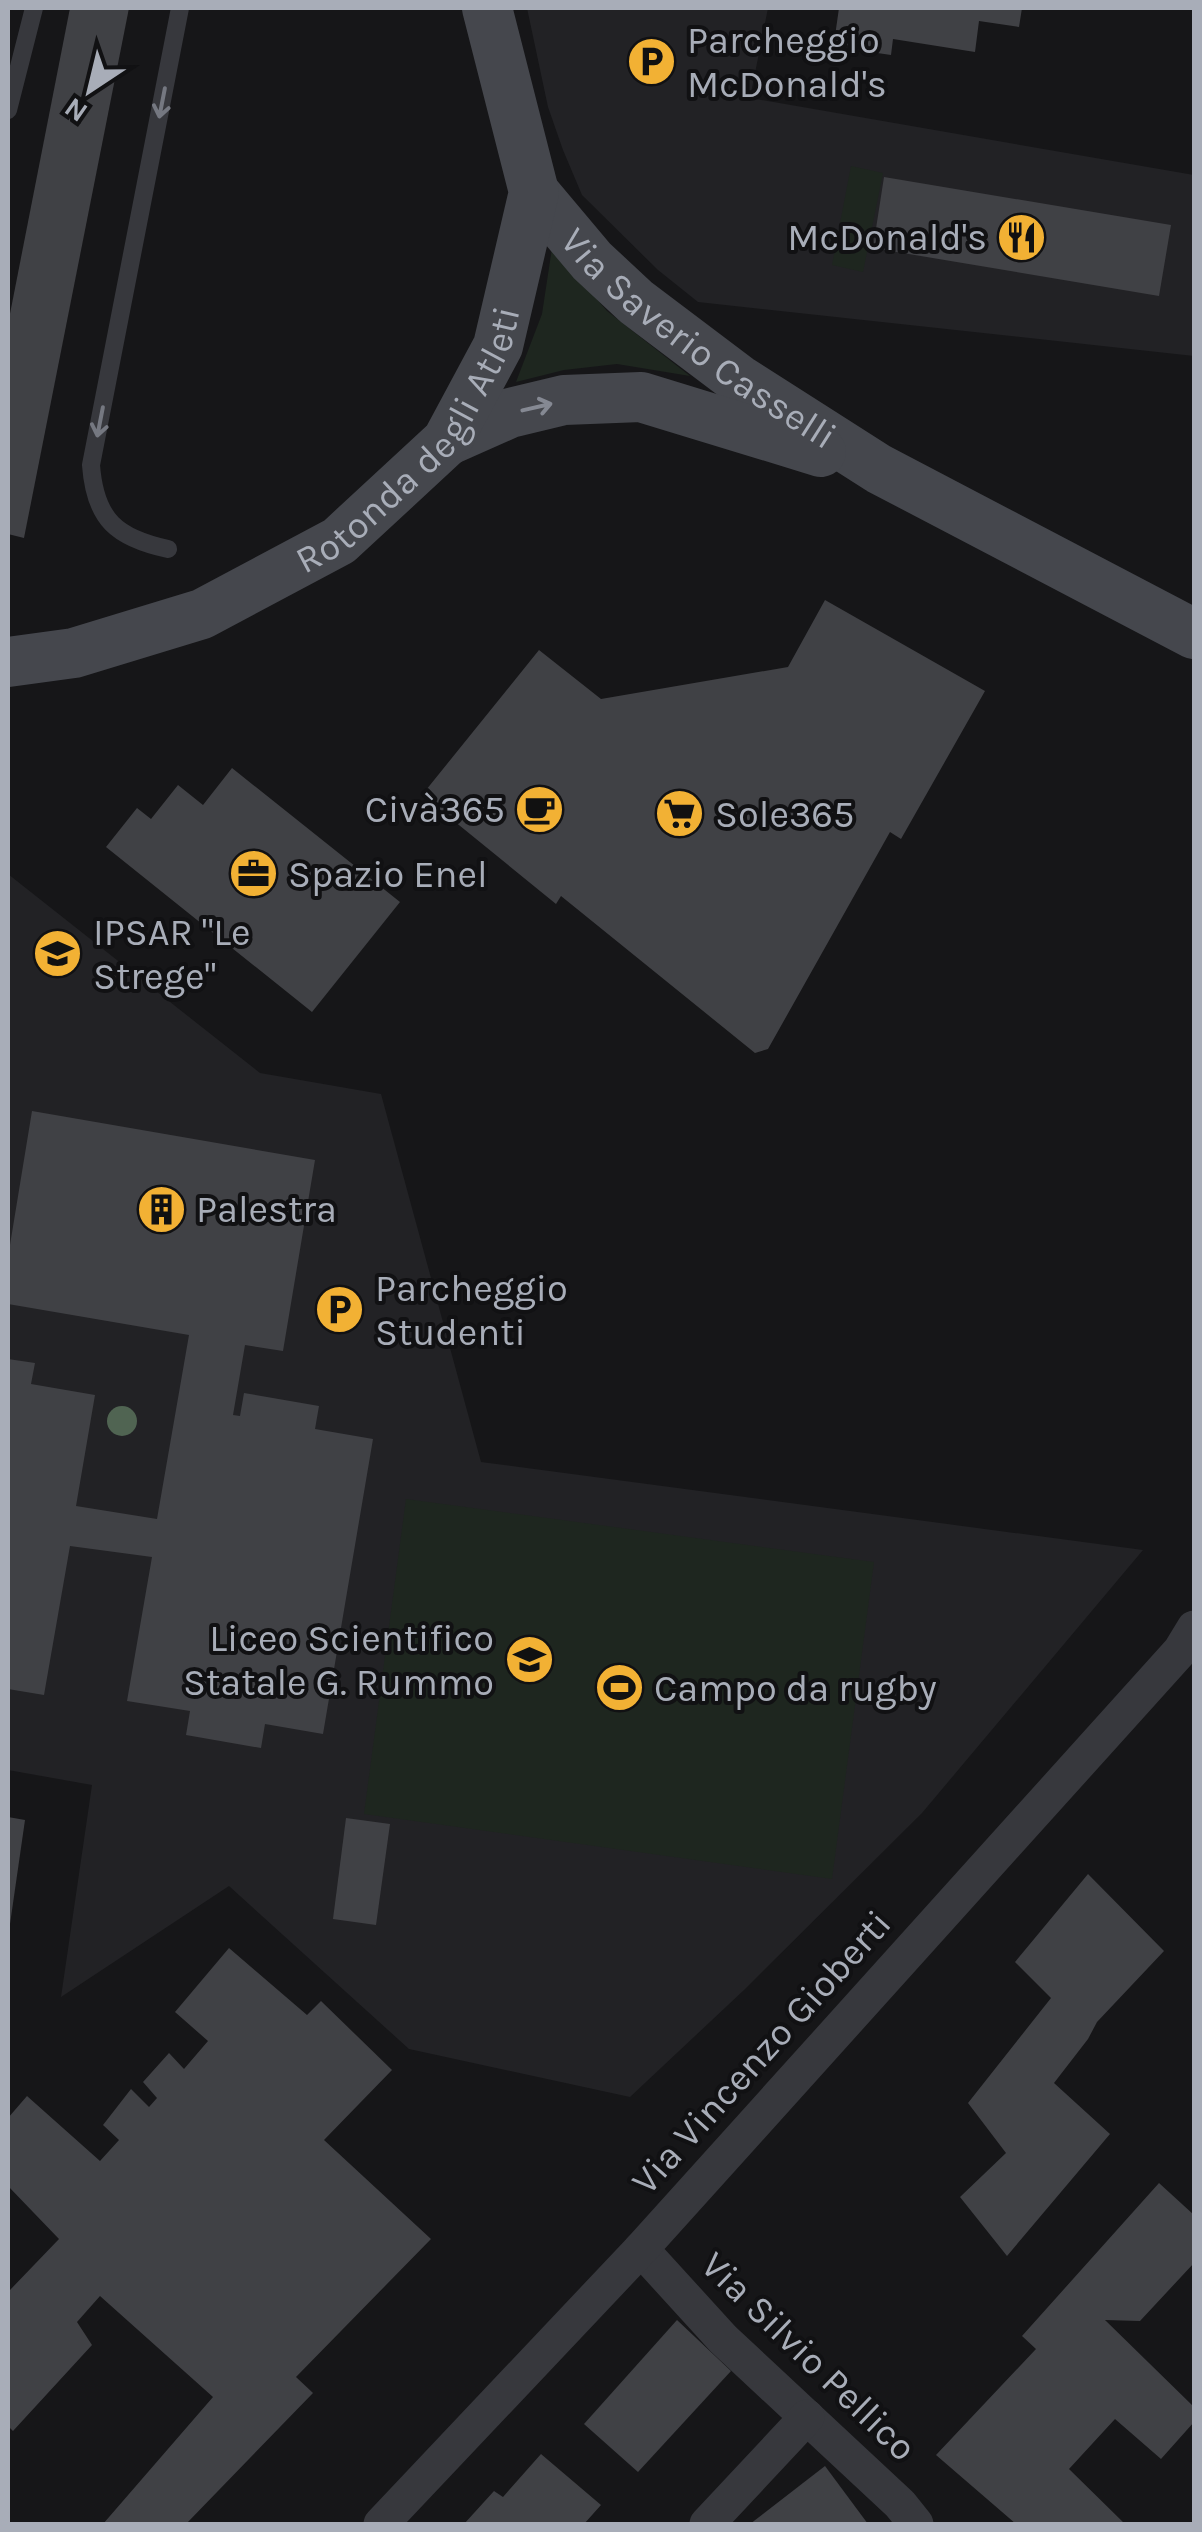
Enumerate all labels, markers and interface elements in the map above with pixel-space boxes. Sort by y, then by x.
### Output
place label: Parcheggio McDonald's [687,18,887,107]
parking icon: Parcheggio McDonald's [626,36,678,88]
north arrow [40,40,140,140]
one-way arrow [151,86,170,118]
text: N [58,91,94,129]
restaurant icon: McDonald's [996,211,1048,263]
place label: McDonald's [787,215,987,260]
street label: Via Saverio Casselli [551,219,844,459]
street label: Rotonda degli Atleti [288,302,529,583]
one-way arrow [520,397,552,415]
one-way arrow [89,405,108,437]
cafe icon: Civà365 [514,783,566,835]
place label: Civà365 [365,787,505,832]
supermarket icon: Sole365 [654,788,706,840]
place label: Sole365 [715,792,855,837]
office icon: Spazio Enel [227,848,279,900]
place label: Spazio Enel [288,852,488,897]
place label: IPSAR "Le Strege" [93,910,251,999]
school or university icon: IPSAR "Le Strege" [32,928,84,980]
building icon: Palestra [135,1183,187,1235]
place label: Palestra [196,1187,337,1232]
place label: Parcheggio Studenti [375,1266,568,1355]
parking icon: Parcheggio Studenti [314,1284,366,1336]
place label: Liceo Scientifico Statale G. Rummo [183,1616,494,1705]
school or university icon: Liceo Scientifico Statale G. Rummo [503,1634,555,1686]
sports icon: Campo da rugby [593,1662,645,1714]
place label: Campo da rugby [654,1666,937,1711]
street label: Via Vincenzo Gioberti [622,1901,901,2203]
street label: Via Silvio Pellico [692,2242,925,2470]

